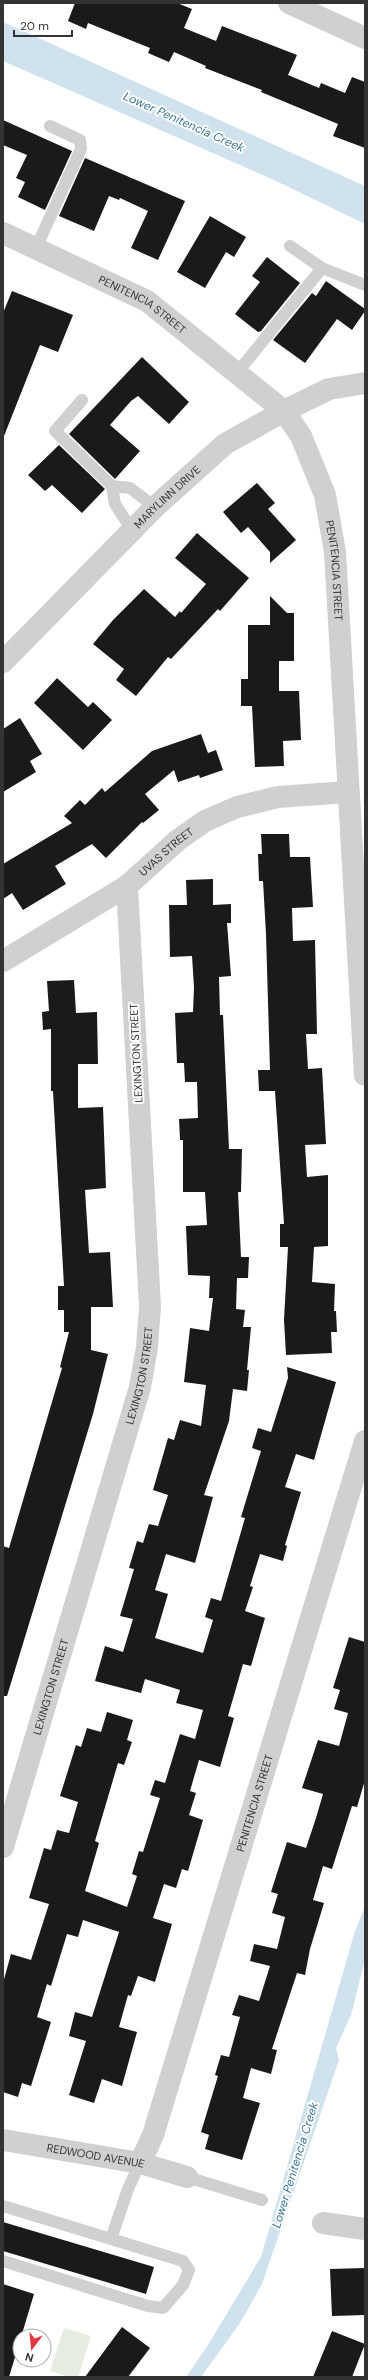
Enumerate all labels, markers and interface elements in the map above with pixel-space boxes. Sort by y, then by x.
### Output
scale bar [14,12,72,38]
text: 20 m [20,18,49,34]
water label: Lower Penitencia Creek [121,88,248,156]
street label: PENITENCIA STREET [96,272,189,337]
street label: MARYLINN DRIVE [131,462,203,531]
street label: PENITENCIA STREET [323,519,346,621]
street label: UVAS STREET [136,824,196,879]
street label: LEXINGTON STREET [126,1003,146,1103]
street label: LEXINGTON STREET [122,1326,155,1426]
street label: LEXINGTON STREET [30,1637,72,1737]
street label: PENITENCIA STREET [233,1753,276,1853]
water label: Lower Penitencia Creek [268,2099,322,2230]
street label: REDWOOD AVENUE [46,2140,146,2171]
north arrow [12,2328,52,2368]
text: N [23,2350,35,2365]

